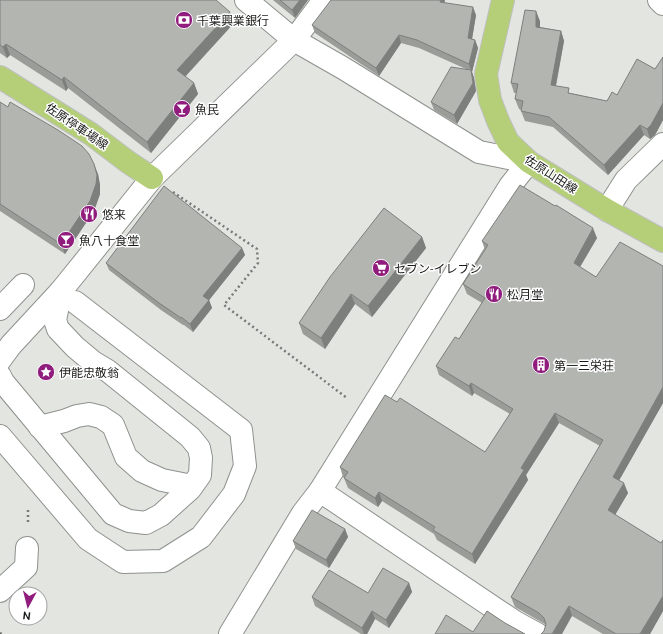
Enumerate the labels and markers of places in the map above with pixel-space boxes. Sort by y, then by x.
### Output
bank icon: 千葉興業銀行 [174,10,194,30]
place label: 千葉興業銀行 [197,14,269,27]
bar icon: 魚民 [172,99,192,119]
place label: 魚民 [195,103,219,116]
restaurant icon: 悠来 [79,204,99,224]
place label: 悠来 [102,208,126,221]
bar icon: 魚八十食堂 [56,230,76,250]
place label: 魚八十食堂 [79,234,139,247]
supermarket icon: セブン-イレブン [371,258,391,278]
place label: セブン-イレブン [394,262,481,275]
restaurant icon: 松月堂 [484,284,504,304]
place label: 松月堂 [507,288,543,301]
building icon: 第一三栄荘 [531,355,551,375]
place label: 第一三栄荘 [554,359,614,372]
place icon: 伊能忠敬翁 [36,362,56,382]
place label: 伊能忠敬翁 [59,366,119,379]

